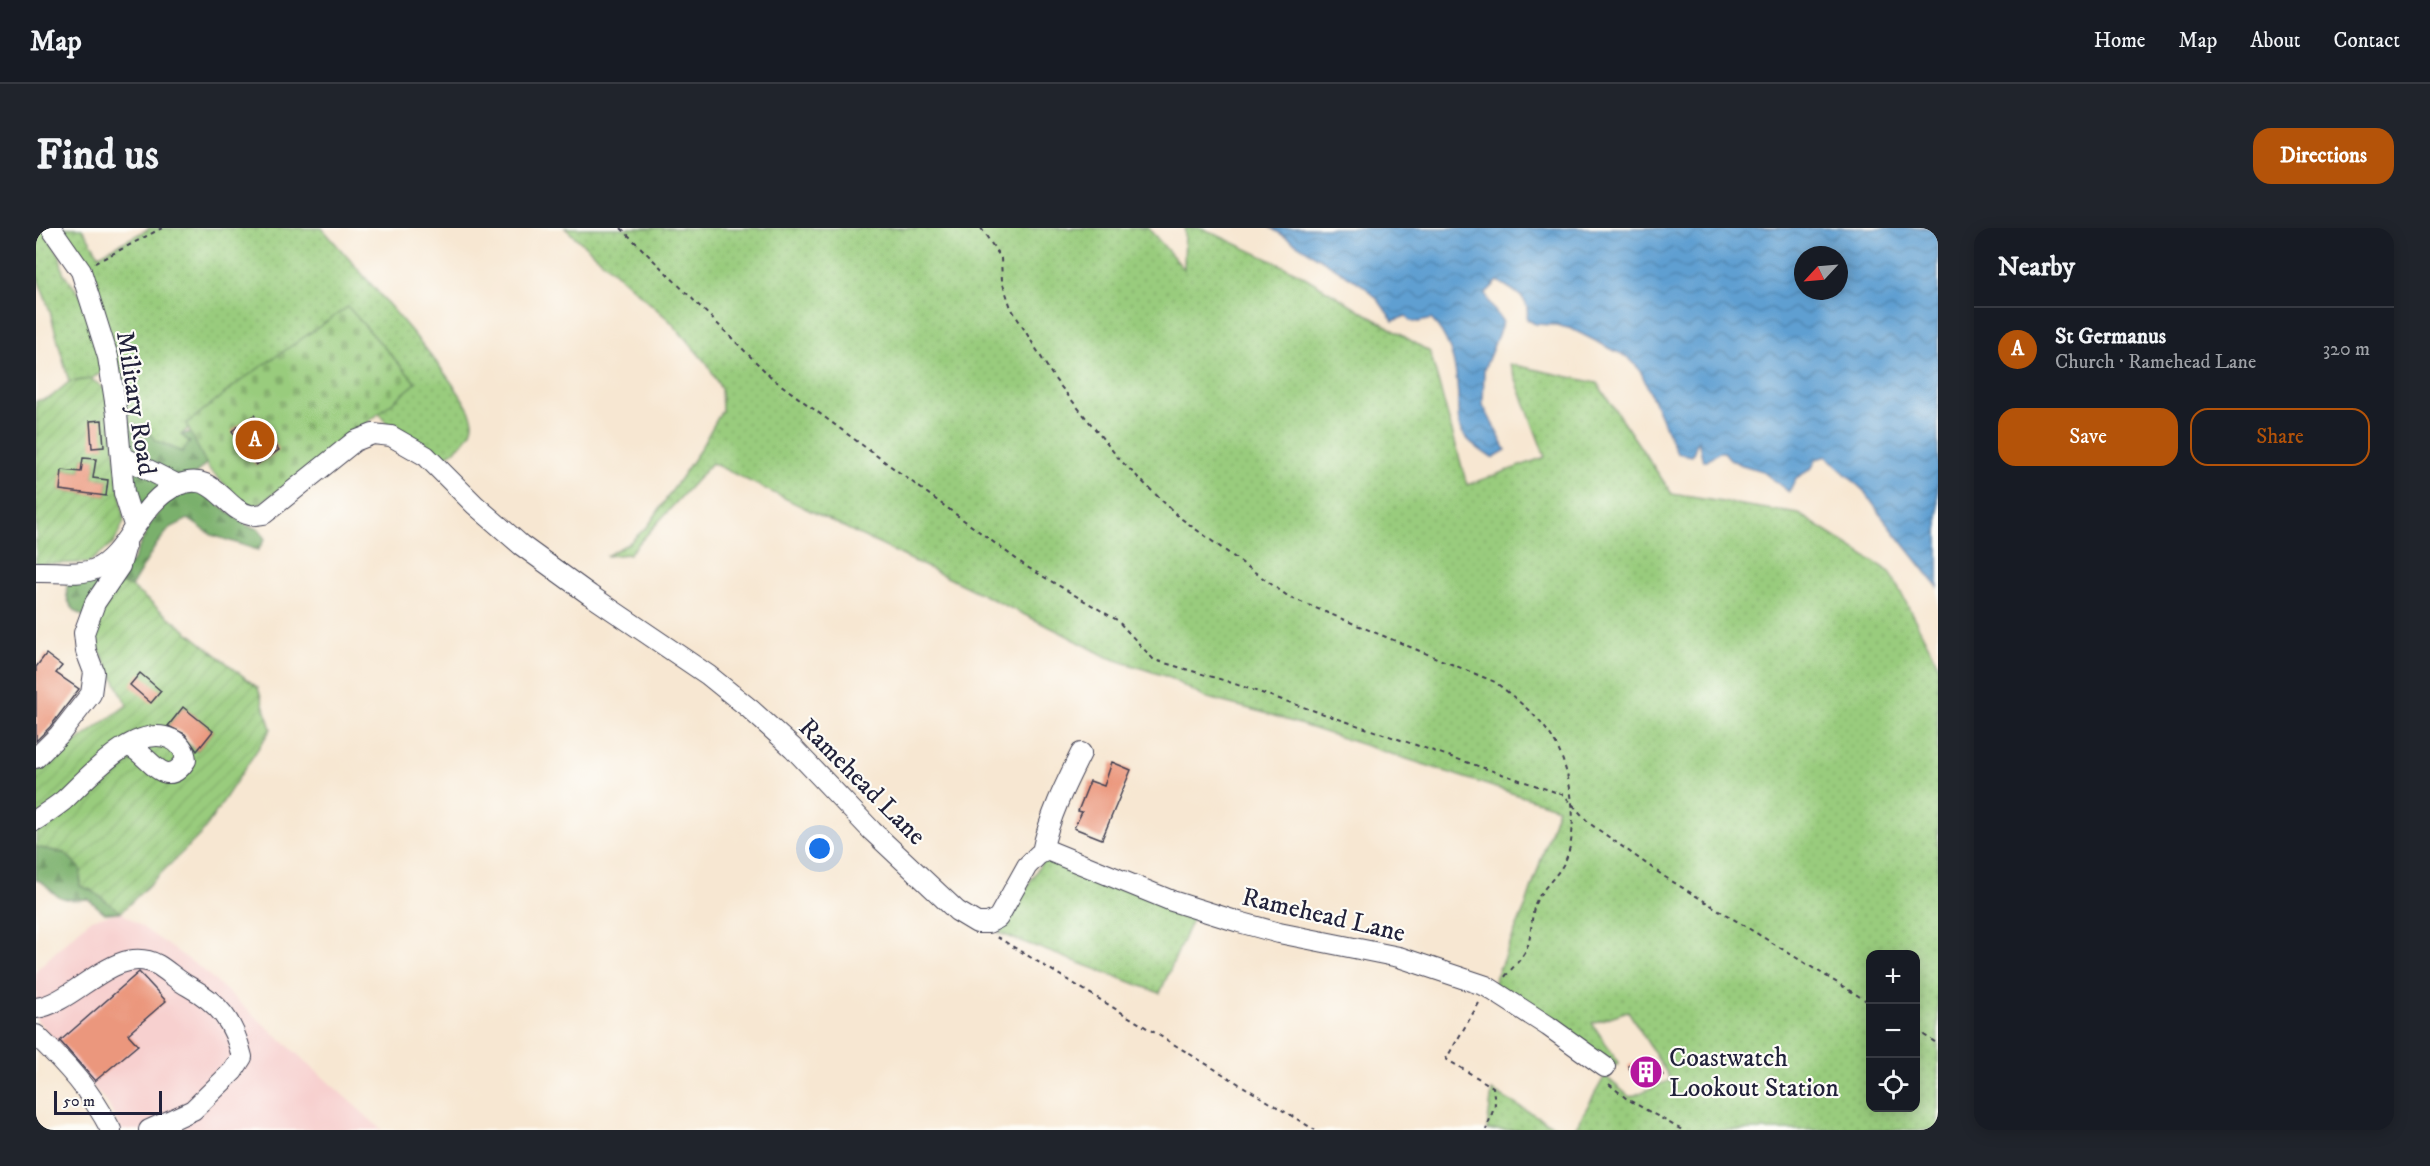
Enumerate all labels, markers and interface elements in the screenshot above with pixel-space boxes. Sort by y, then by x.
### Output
text: Map [30,24,82,59]
text: Home [2094,28,2146,54]
text: Map [2179,28,2217,54]
text: About [2250,28,2301,54]
text: Contact [2334,28,2400,54]
button: Directions [2253,128,2394,184]
text: Find us [36,130,159,182]
north arrow [1794,246,1848,300]
text: Nearby [1998,251,2075,284]
text: St Germanus [2055,323,2166,350]
street label: Military Road [108,329,163,478]
text: A [2011,337,2024,362]
text: 320 m [2323,337,2370,362]
text: Church · Ramehead Lane [2055,350,2256,375]
button: Save [1998,408,2178,466]
button: Share [2190,408,2370,466]
pin: A [236,418,274,462]
street label: Ramehead Lane [791,712,932,853]
your location [805,834,834,863]
street label: Ramehead Lane [1239,881,1408,950]
map controls [1866,950,1920,1112]
button: + [1866,950,1920,1004]
button: − [1866,1004,1920,1058]
place label: Coastwatch Lookout Station [1669,1042,1839,1105]
building icon: Coastwatch Lookout Station [1628,1054,1664,1090]
button: locate [1866,1058,1920,1112]
scale bar [54,1088,162,1116]
text: 50 m [63,1091,95,1111]

